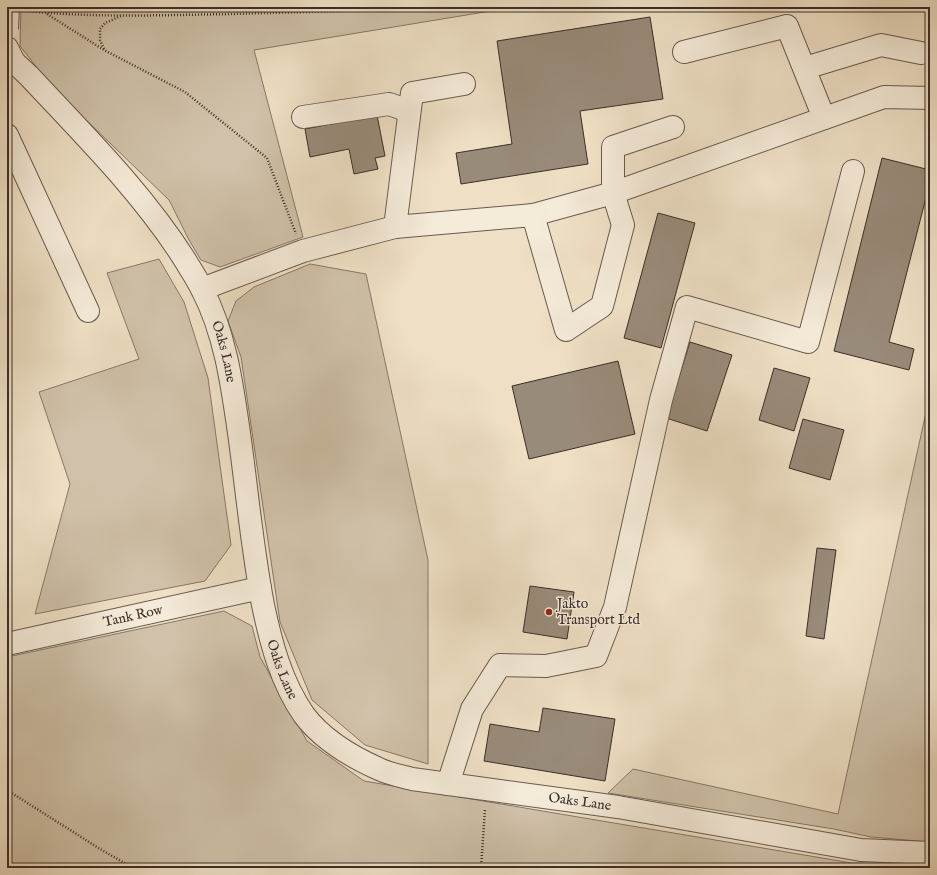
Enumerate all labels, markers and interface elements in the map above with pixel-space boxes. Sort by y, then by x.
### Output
street label: Oaks Lane [207,318,240,384]
place label: Jakto Transport Ltd [555,595,641,629]
street label: Tank Row [102,601,165,631]
marker: Jakto Transport Ltd [544,607,554,617]
street label: Oaks Lane [263,638,302,703]
street label: Oaks Lane [547,789,613,815]

